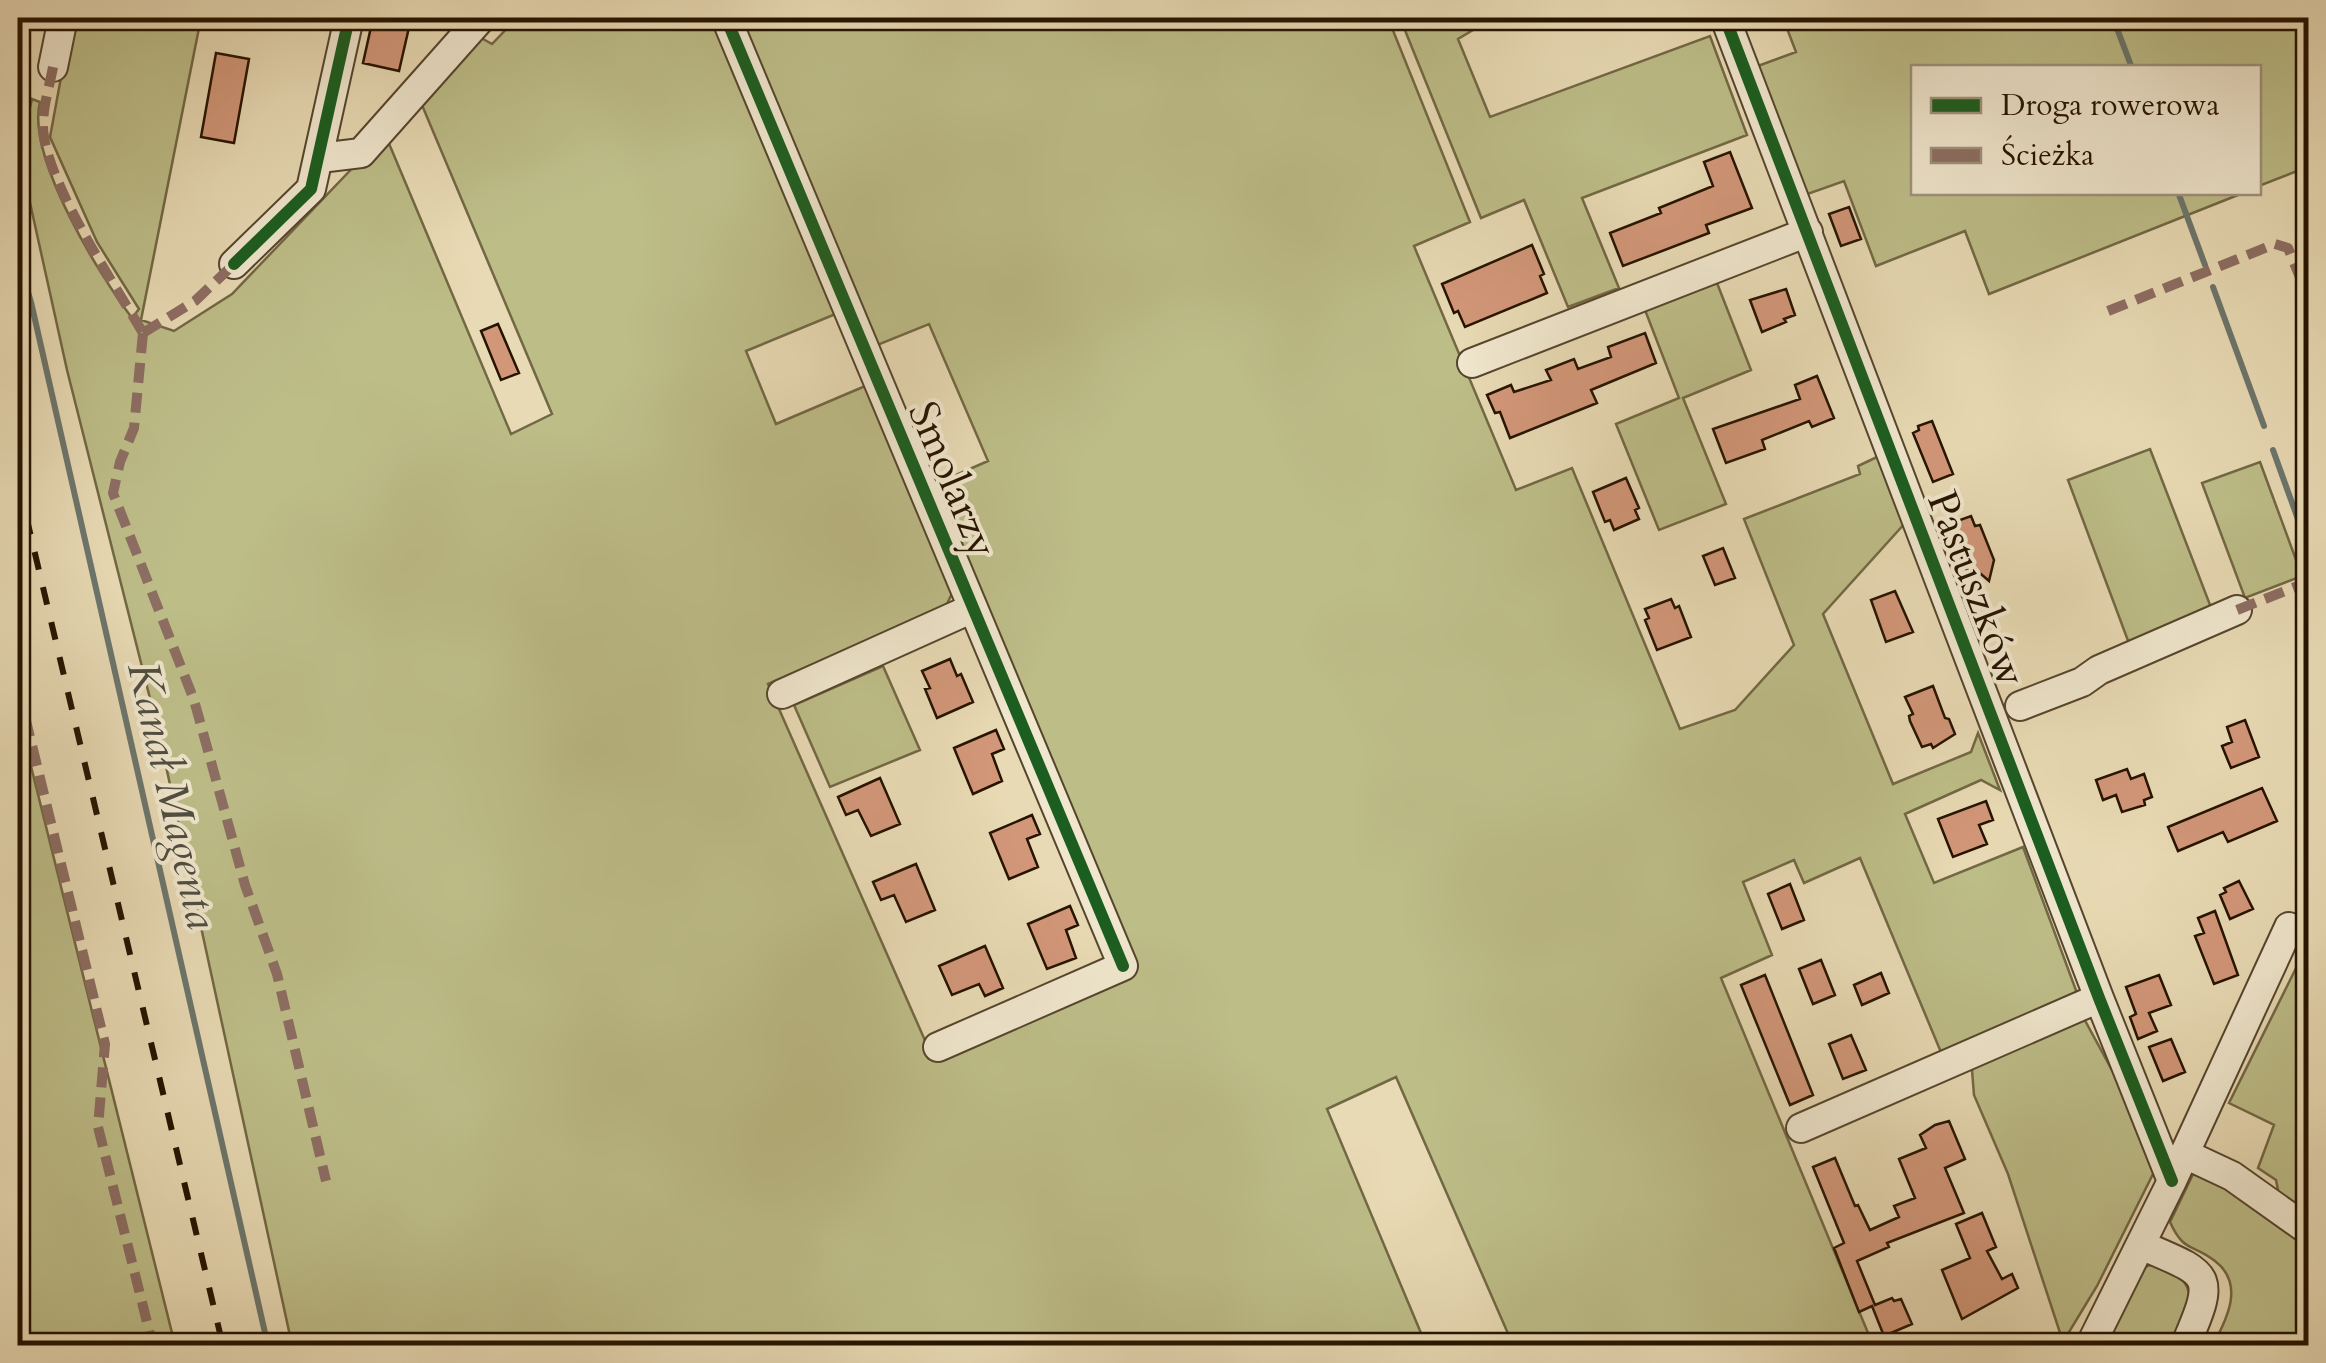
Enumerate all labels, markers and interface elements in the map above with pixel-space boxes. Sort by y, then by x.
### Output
legend [1911,65,2261,195]
text: Droga rowerowa [2001,85,2219,126]
text: Ścieżka [2001,135,2094,176]
street label: Smolarzy [894,393,1011,566]
street label: Pastuszków [1913,483,2040,695]
water label: Kanał Magenta [112,655,233,935]

